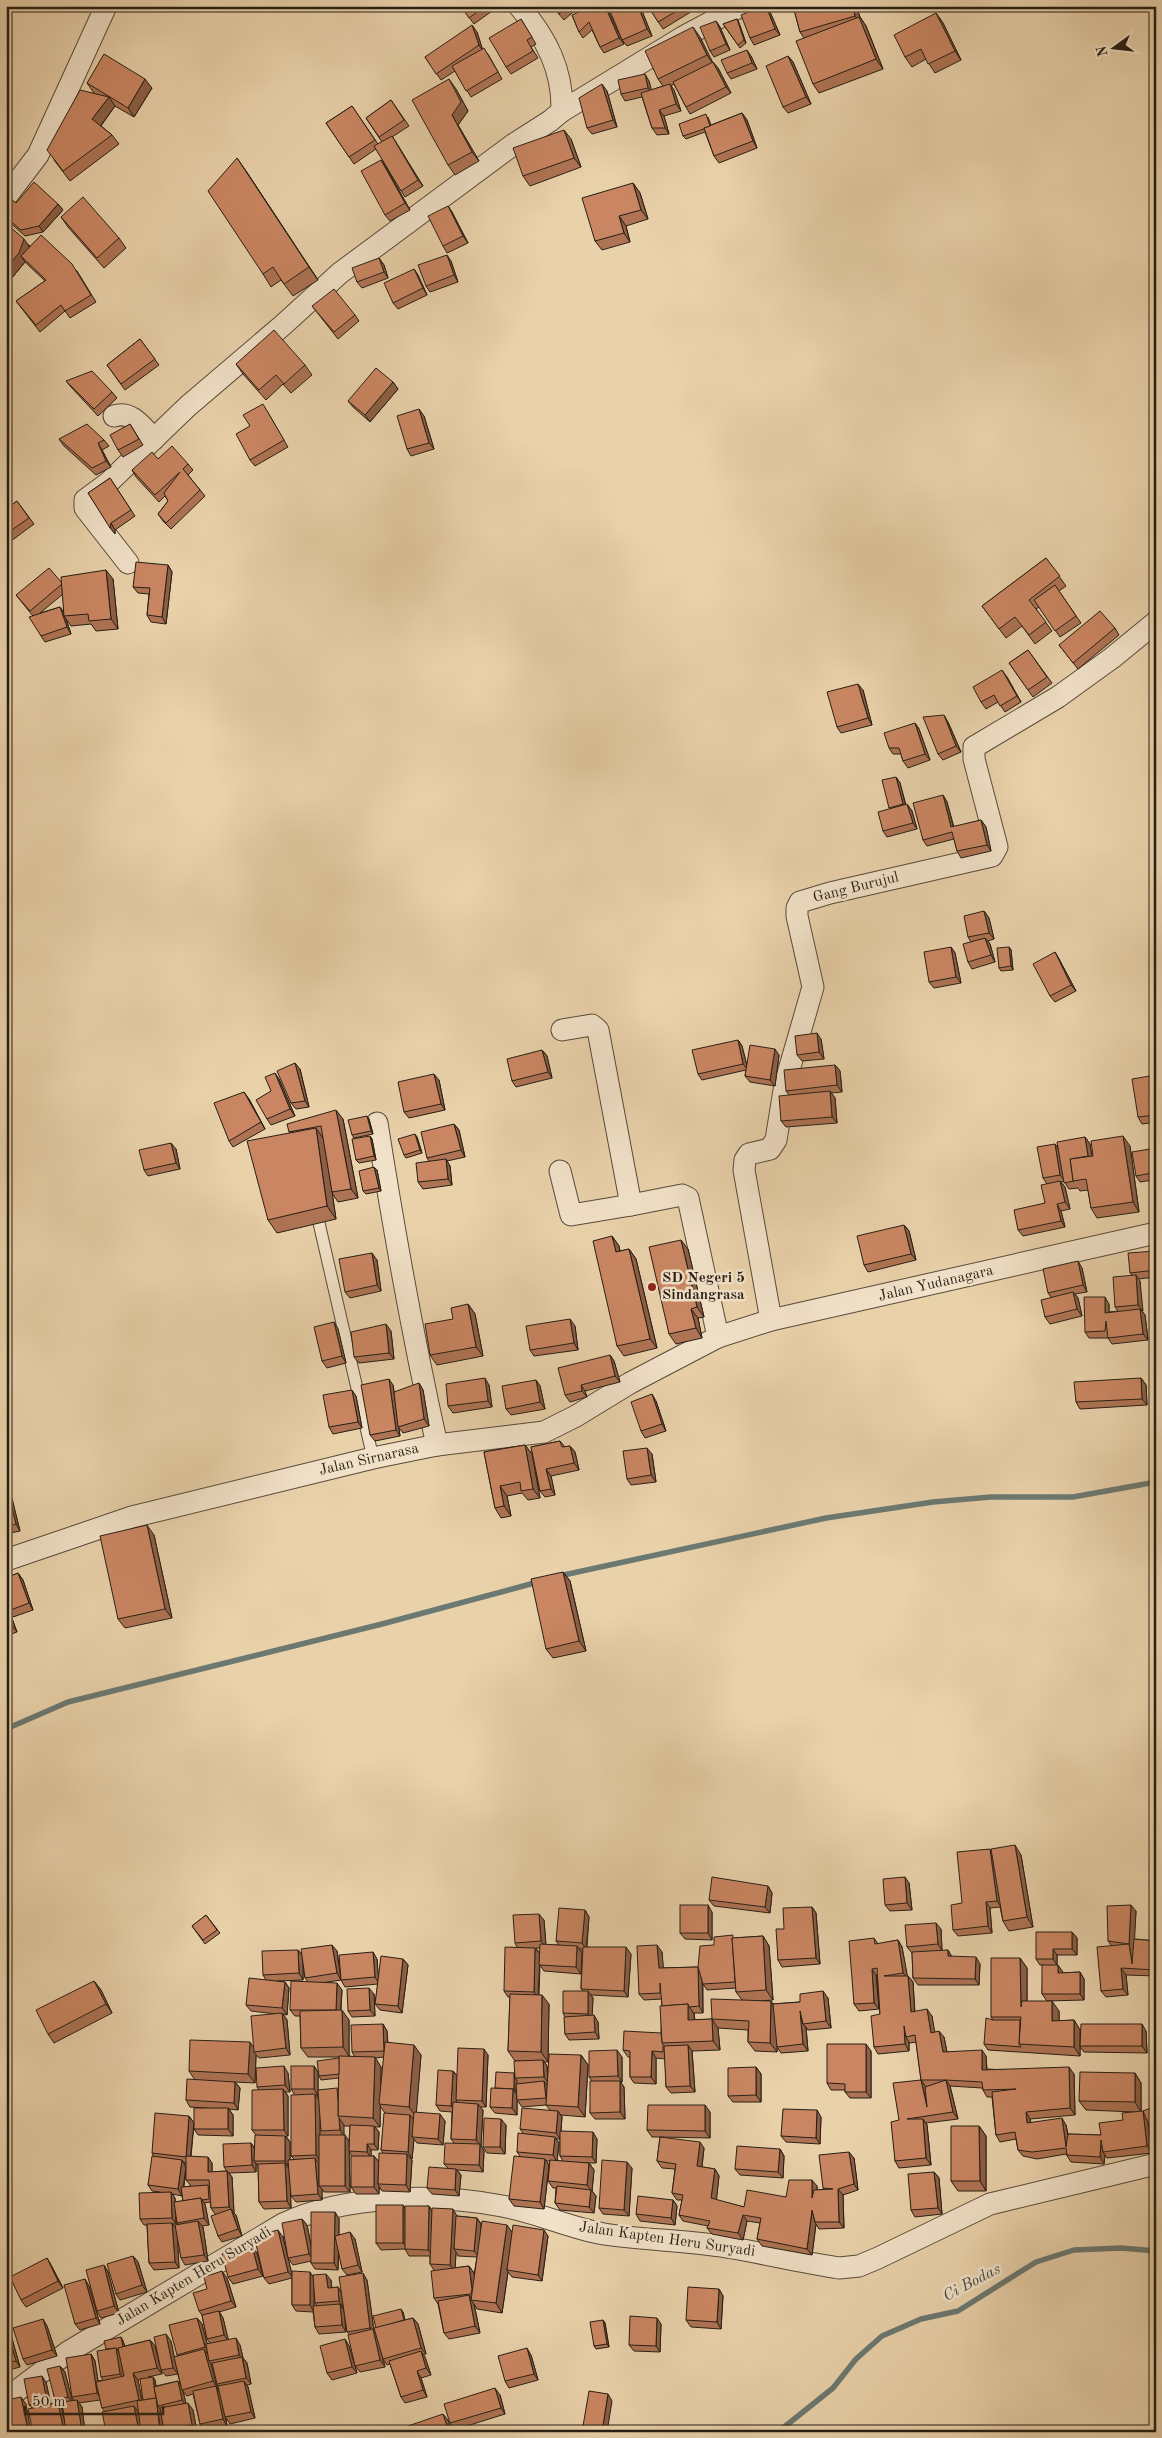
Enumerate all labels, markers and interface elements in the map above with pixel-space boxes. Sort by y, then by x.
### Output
north arrow [1090,22,1140,72]
text: N [1094,44,1111,58]
street label: Gang Burujul [811,870,901,906]
street label: Jalan Yudanagara [877,1263,996,1305]
place label: SD Negeri 5 Sindangrasa [662,1271,745,1303]
marker: SD Negeri 5 Sindangrasa [646,1281,658,1293]
street label: Jalan Sirnarasa [318,1441,421,1479]
street label: Jalan Kapten Heru Suryadi [578,2220,756,2260]
street label: Jalan Kapten Heru Suryadi [114,2225,274,2329]
water label: Ci Bodas [941,2261,1004,2305]
scale bar [25,2383,162,2415]
text: 50 m [32,2395,66,2410]

